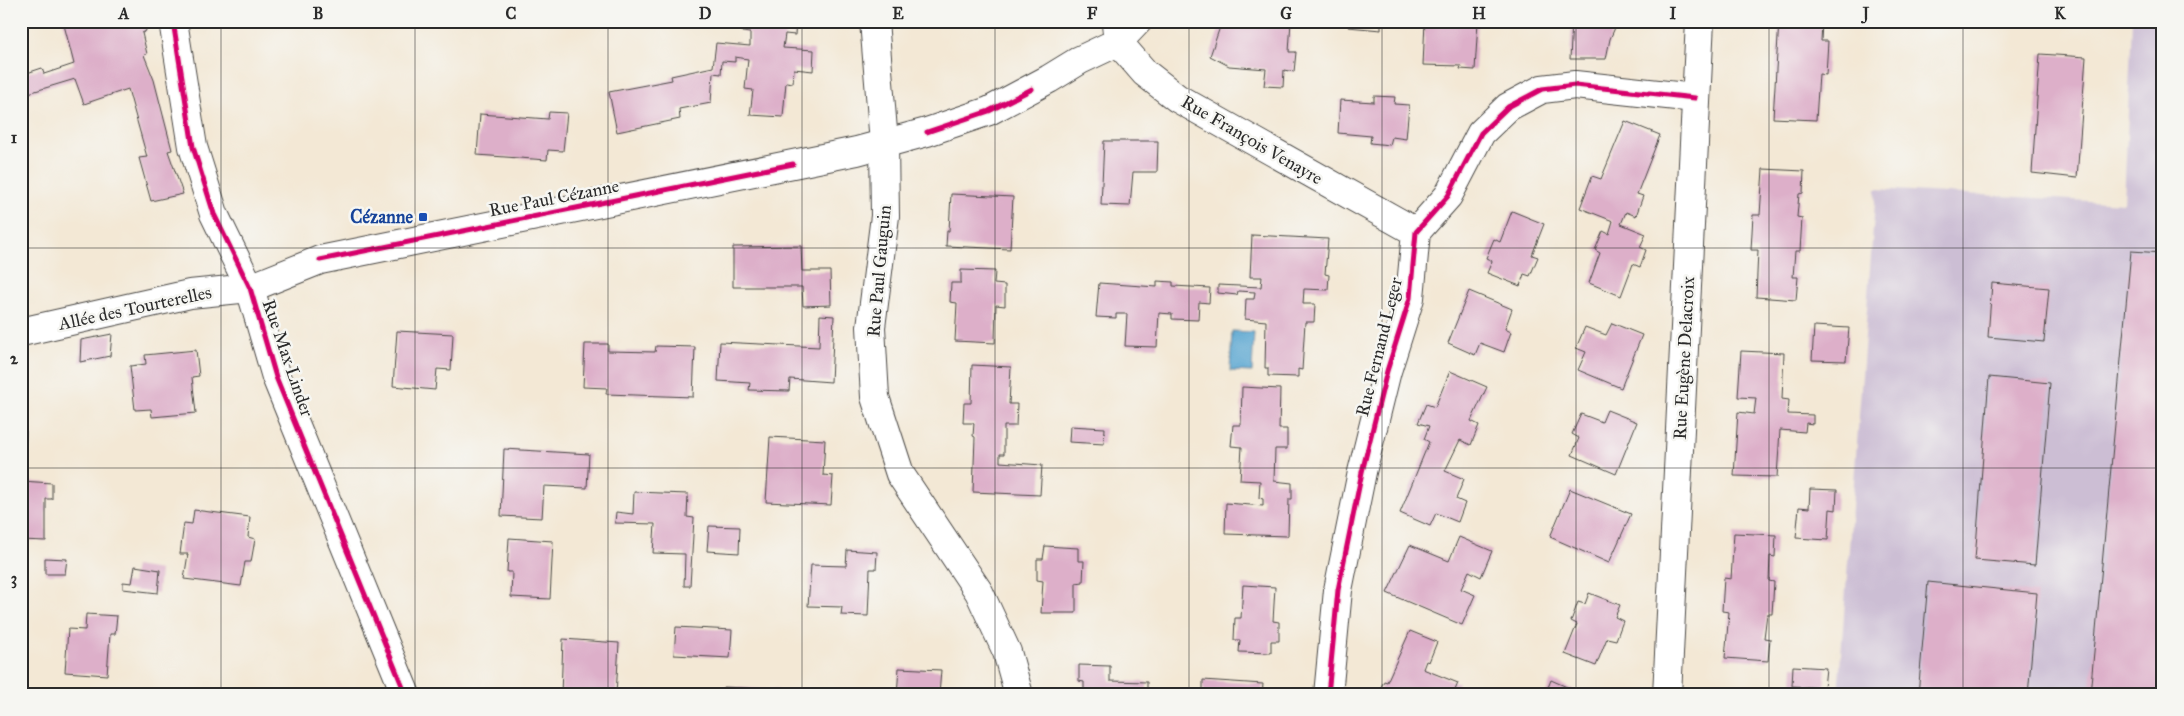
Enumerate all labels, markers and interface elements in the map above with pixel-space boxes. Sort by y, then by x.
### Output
text: A [118,4,130,23]
text: B [313,4,323,23]
text: C [506,4,517,23]
text: D [699,4,712,23]
text: E [892,4,904,23]
text: F [1087,4,1098,23]
text: G [1280,4,1292,23]
text: H [1472,4,1486,23]
text: I [1670,4,1677,23]
text: J [1861,4,1870,24]
text: K [2054,4,2066,23]
street label: Rue François Venayre [1177,91,1327,189]
text: 1 [11,128,18,147]
street label: Rue Paul Cézanne [487,175,621,221]
street label: Rue Paul Gauguin [862,204,897,338]
place label: Cézanne [350,206,413,228]
marker: Cézanne [417,211,429,223]
street label: Rue Fernand Leger [1351,275,1408,419]
street label: Rue Eugène Delacroix [1669,276,1700,440]
street label: Allée des Tourterelles [56,281,213,335]
street label: Rue Max Linder [258,296,318,420]
text: 2 [10,349,19,368]
text: 3 [11,569,17,589]

